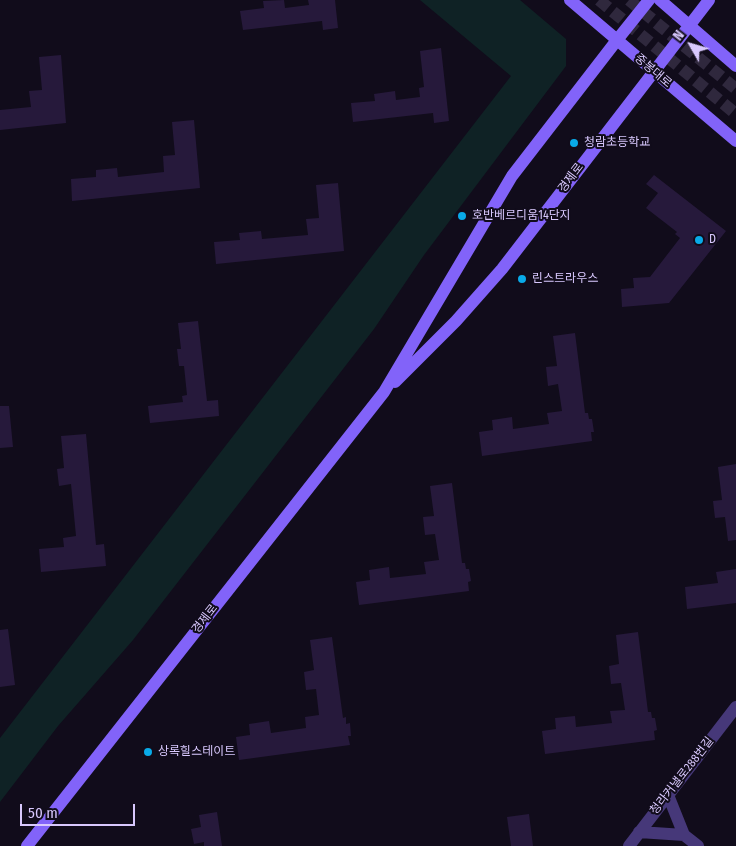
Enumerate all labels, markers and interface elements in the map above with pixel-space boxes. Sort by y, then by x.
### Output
north arrow [666,20,716,70]
text: N [670,27,688,44]
street label: 중봉대로 [631,51,675,91]
place label: 청람초등학교 [584,136,650,150]
marker: 청람초등학교 [568,137,580,149]
street label: 경제로 [555,160,587,196]
place label: 호반베르디움14단지 [472,209,571,223]
marker: 호반베르디움14단지 [456,210,468,222]
place label: D [709,233,716,247]
marker: D [693,234,705,246]
place label: 린스트라우스 [532,272,598,286]
marker: 린스트라우스 [516,273,528,285]
street label: 경제로 [189,602,221,636]
street label: 청라커낼로288번길 [647,734,717,818]
place label: 상록힐스테이트 [158,745,235,759]
marker: 상록힐스테이트 [142,746,154,758]
scale bar [22,794,138,826]
text: 50 m [28,804,58,822]

